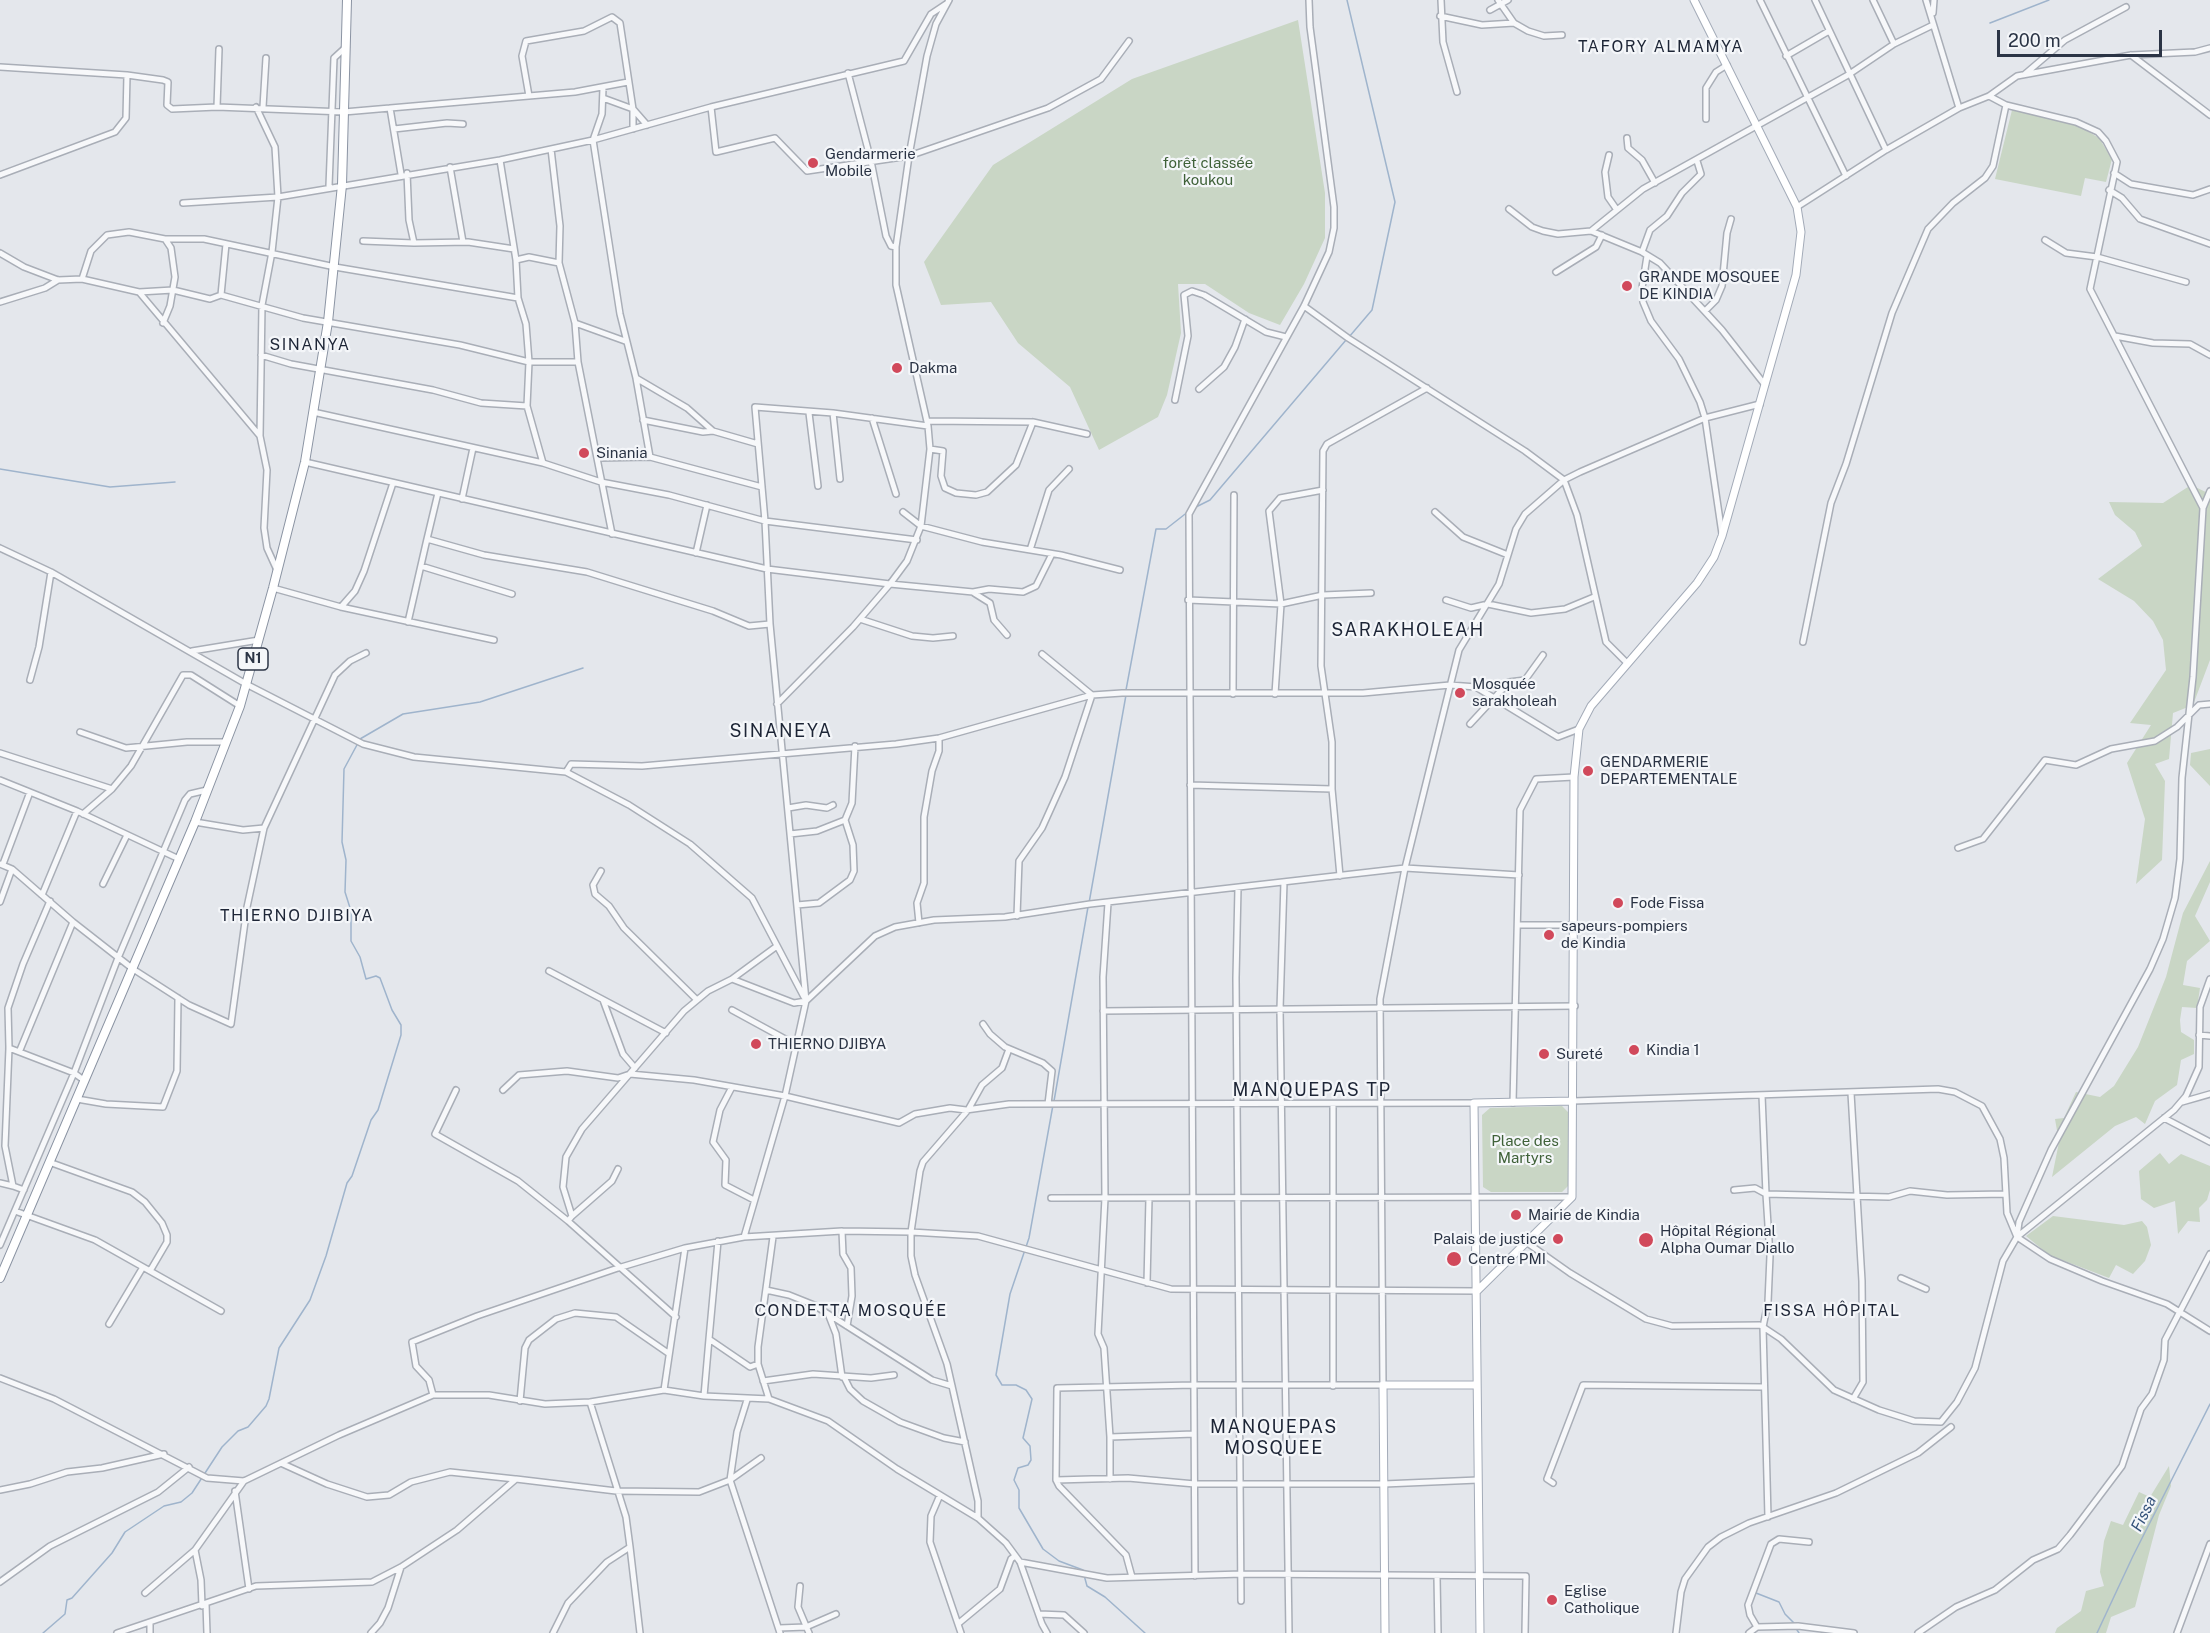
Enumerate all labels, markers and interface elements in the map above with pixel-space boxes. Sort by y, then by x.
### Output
scale bar [2000,18,2165,56]
text: 200 m [2008,30,2061,51]
district label: TAFORY ALMAMYA [1578,37,1744,57]
place label: Gendarmerie Mobile [825,145,916,180]
park label: forêt classée koukou [1163,154,1253,189]
marker: Gendarmerie Mobile [806,156,820,170]
place label: GRANDE MOSQUEE DE KINDIA [1639,268,1780,303]
marker: GRANDE MOSQUEE DE KINDIA [1620,279,1634,293]
district label: SINANYA [269,335,351,355]
place label: Dakma [909,359,957,377]
marker: Dakma [890,361,904,375]
place label: Sinania [596,444,647,462]
marker: Sinania [577,446,591,460]
district label: SARAKHOLEAH [1331,619,1485,641]
road number: N1 [238,648,268,670]
place label: Mosquée sarakholeah [1472,675,1557,710]
marker: Mosquée sarakholeah [1453,686,1467,700]
district label: SINANEYA [730,720,832,742]
place label: GENDARMERIE DEPARTEMENTALE [1600,753,1738,788]
marker: GENDARMERIE DEPARTEMENTALE [1581,764,1595,778]
place label: Fode Fissa [1630,894,1704,912]
marker: Fode Fissa [1611,896,1625,910]
district label: THIERNO DJIBIYA [220,906,374,926]
place label: sapeurs-pompiers de Kindia [1561,917,1688,952]
marker: sapeurs-pompiers de Kindia [1542,928,1556,942]
place label: THIERNO DJIBYA [768,1035,886,1053]
marker: THIERNO DJIBYA [749,1037,763,1051]
place label: Kindia 1 [1646,1041,1699,1059]
marker: Kindia 1 [1627,1043,1641,1057]
place label: Sureté [1556,1045,1603,1063]
marker: Sureté [1537,1047,1551,1061]
district label: MANQUEPAS TP [1233,1079,1391,1101]
park label: Place des Martyrs [1491,1132,1559,1167]
place label: Mairie de Kindia [1528,1206,1640,1224]
marker: Mairie de Kindia [1509,1208,1523,1222]
place label: Hôpital Régional Alpha Oumar Diallo [1660,1222,1795,1257]
place label: Palais de justice [1433,1230,1546,1248]
marker: Hôpital Régional Alpha Oumar Diallo [1637,1231,1655,1249]
marker: Palais de justice [1551,1232,1565,1246]
marker: Centre PMI [1445,1250,1463,1268]
place label: Centre PMI [1468,1250,1546,1268]
district label: СONDETTA MOSQUÉE [754,1301,948,1321]
district label: FISSA HÔPITAL [1763,1301,1901,1321]
district label: MANQUEPAS MOSQUEE [1210,1416,1338,1458]
water label: Fissa [2127,1493,2161,1535]
place label: Eglise Catholique [1564,1582,1639,1617]
marker: Eglise Catholique [1545,1593,1559,1607]

